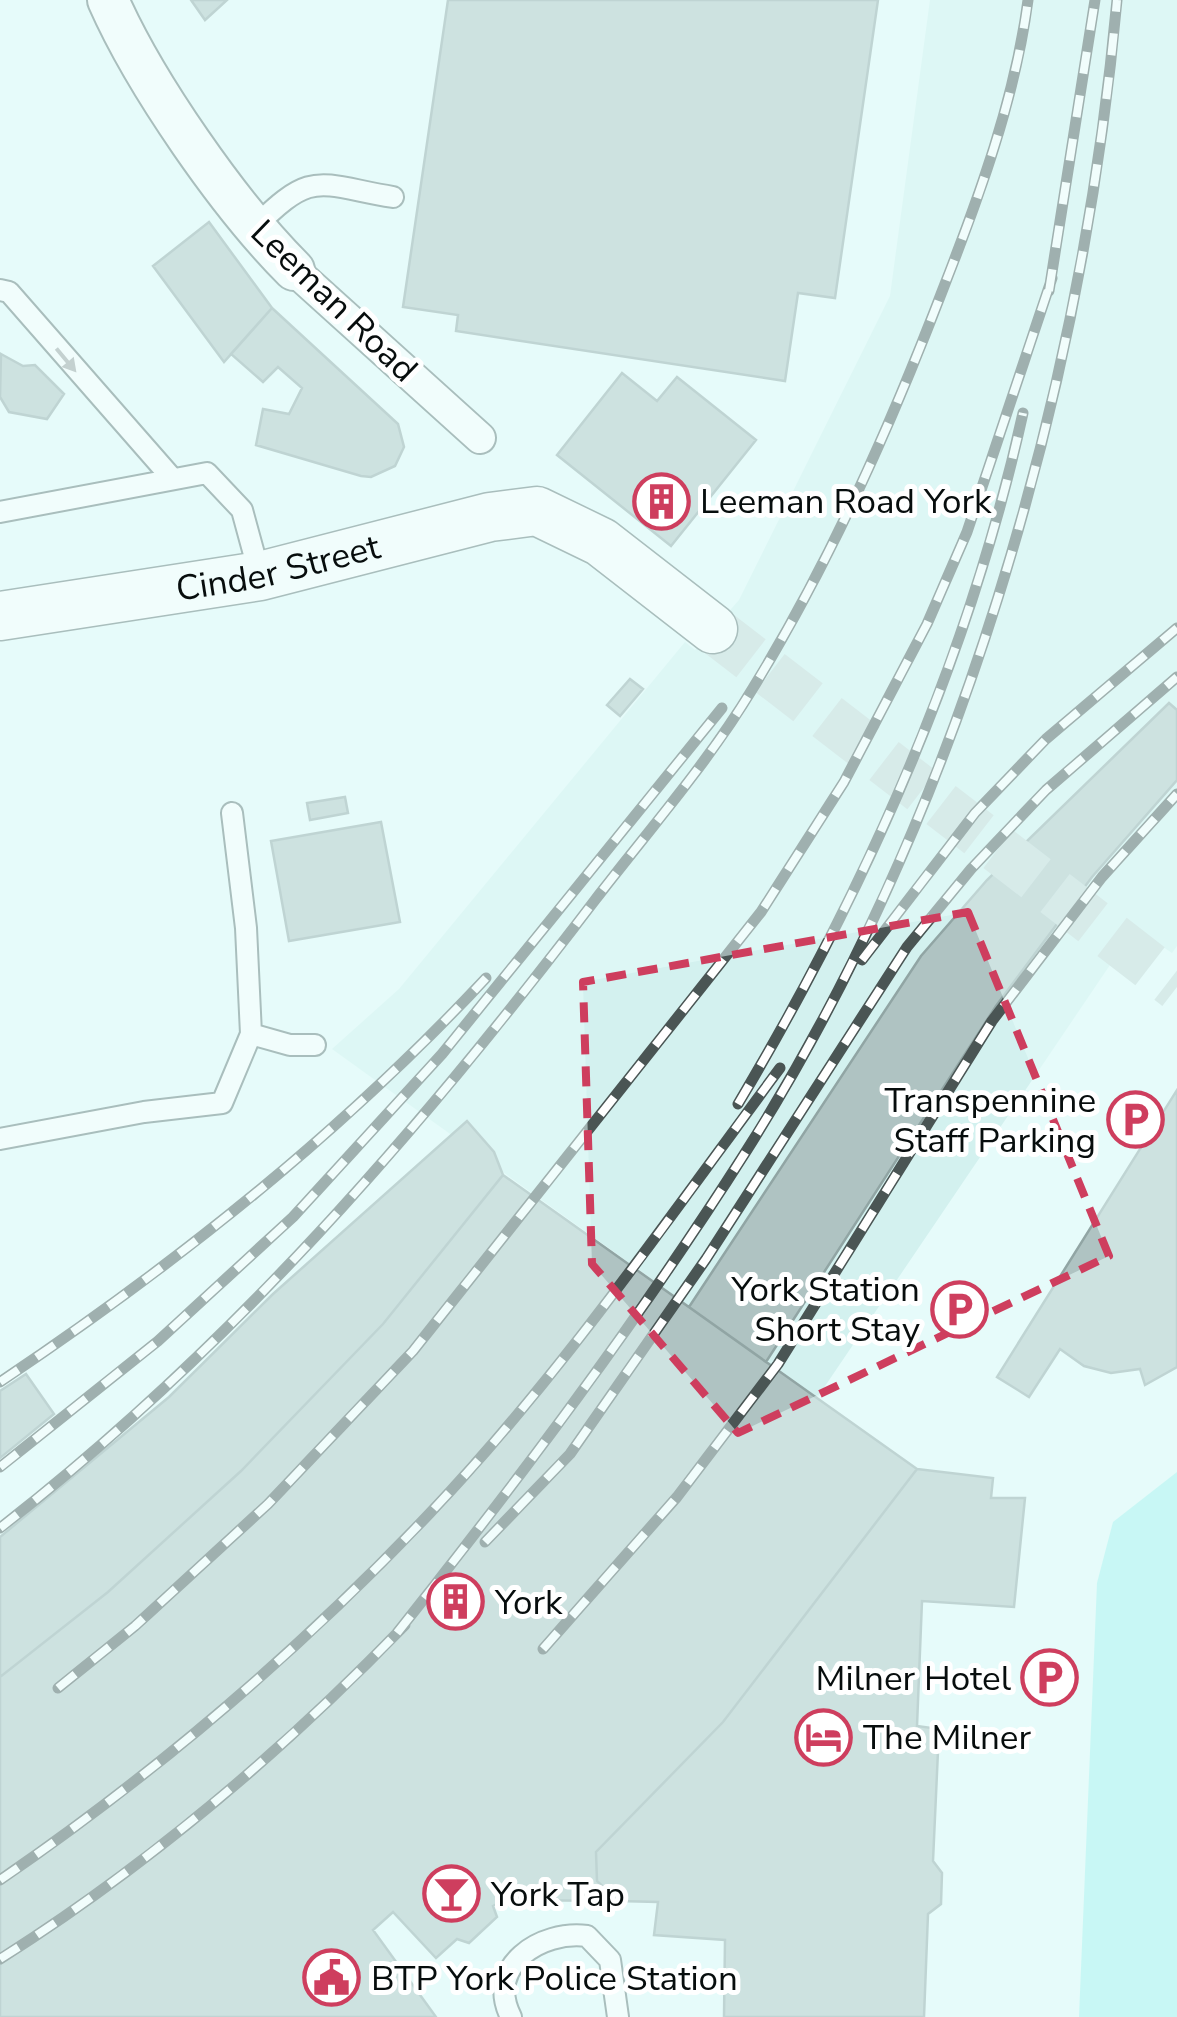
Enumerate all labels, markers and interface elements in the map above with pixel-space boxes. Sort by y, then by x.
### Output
street label: Leeman Road [240,209,428,393]
one-way arrow [55,347,76,372]
building icon: Leeman Road York [631,471,691,531]
place label: Leeman Road York [700,478,992,525]
street label: Cinder Street [173,523,385,612]
place label: Transpennine Staff Parking [885,1077,1096,1164]
parking icon: Transpennine Staff Parking [1105,1090,1165,1150]
place label: York Station Short Stay [730,1266,920,1353]
parking icon: York Station Short Stay [929,1279,989,1339]
building icon: York [426,1572,486,1632]
place label: York [494,1579,563,1626]
parking icon: Milner Hotel [1020,1648,1080,1708]
place label: Milner Hotel [816,1655,1012,1702]
hotel icon: The Milner [794,1707,854,1767]
place label: The Milner [863,1714,1031,1761]
bar icon: York Tap [422,1864,482,1924]
place label: York Tap [490,1871,625,1918]
public building icon: BTP York Police Station [302,1948,362,2008]
place label: BTP York Police Station [371,1955,738,2002]

